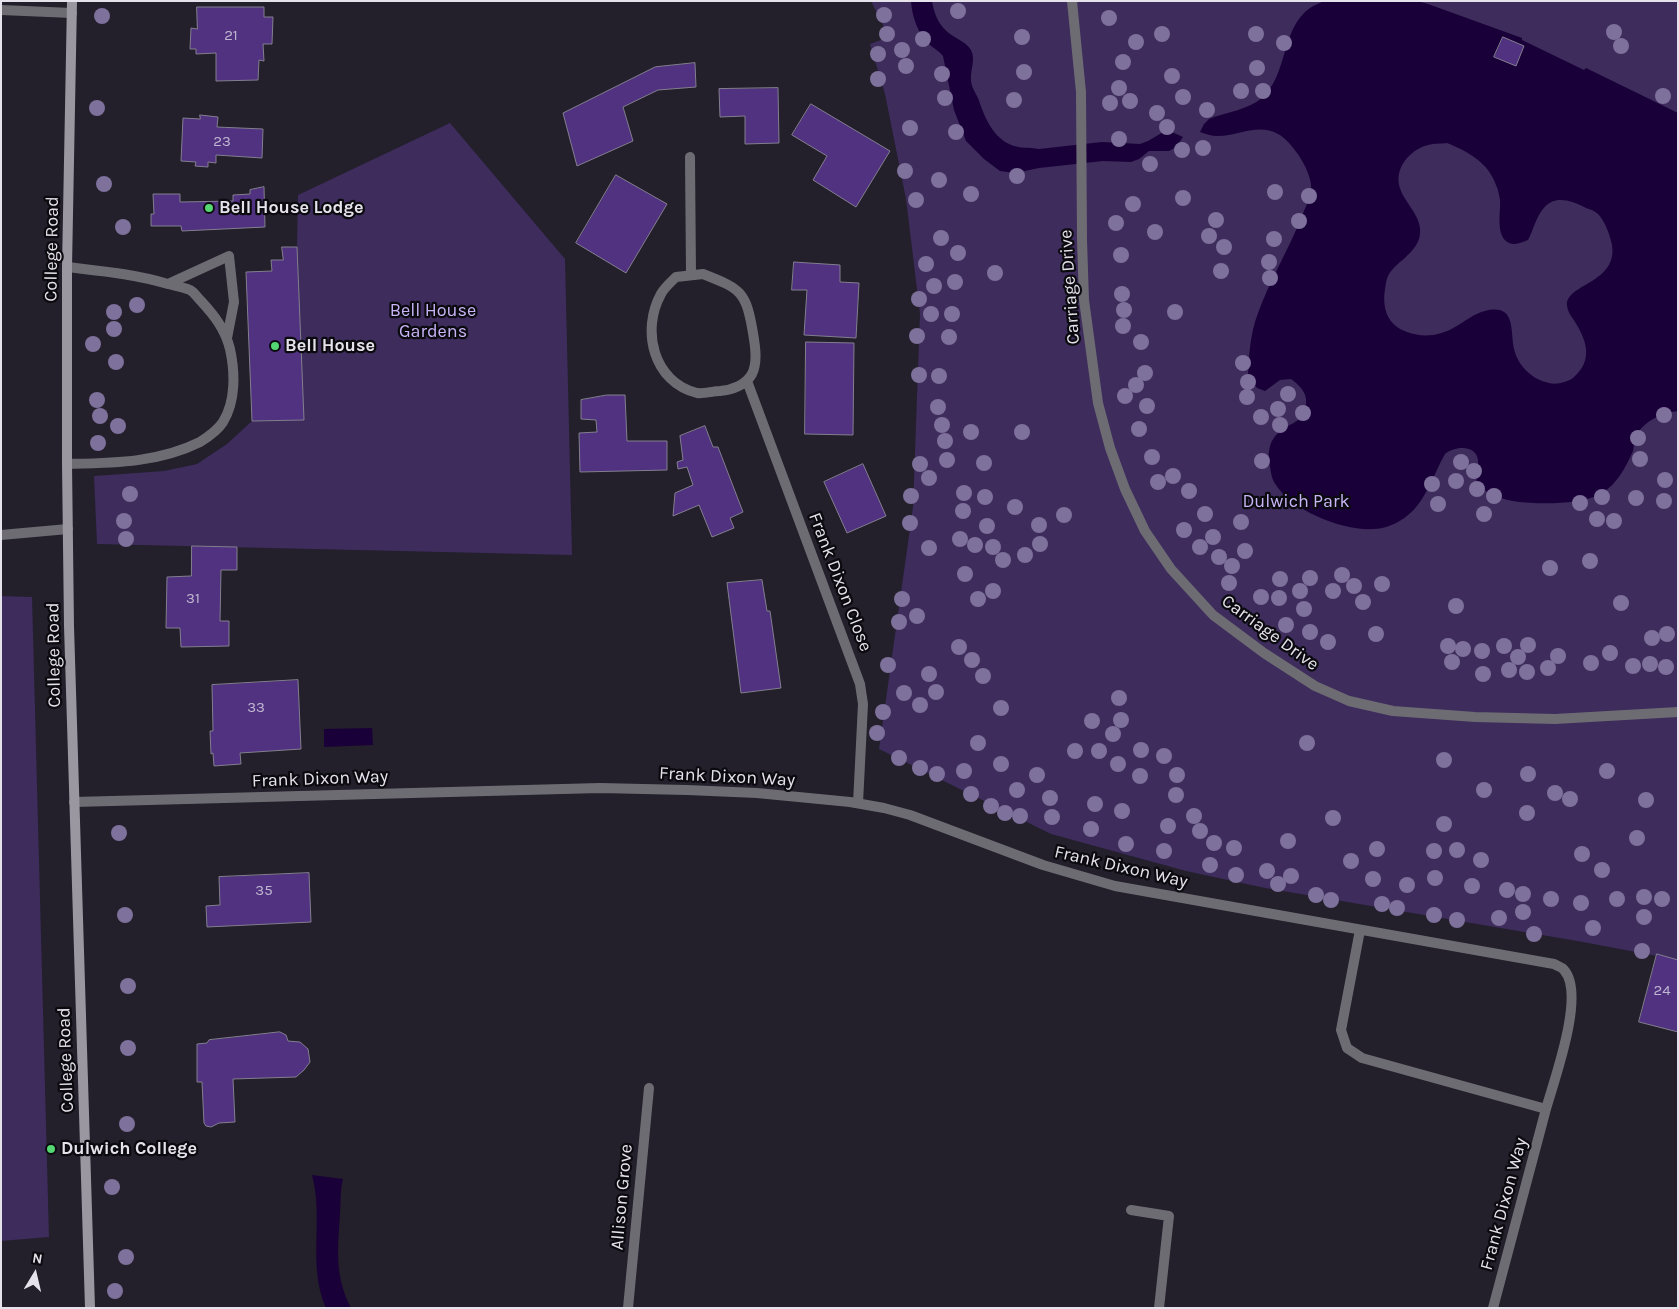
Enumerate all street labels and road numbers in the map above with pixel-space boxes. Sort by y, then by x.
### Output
street label: College Road [40,196,64,302]
street label: Carriage Drive [1055,229,1085,345]
street label: Frank Dixon Close [804,509,876,655]
street label: Carriage Drive [1217,590,1323,676]
street label: College Road [42,602,66,708]
street label: Frank Dixon Way [658,763,796,791]
street label: Frank Dixon Way [251,766,389,792]
street label: Frank Dixon Way [1052,841,1190,893]
street label: College Road [53,1007,79,1113]
street label: Frank Dixon Way [1476,1135,1532,1273]
street label: Allison Grove [607,1143,637,1251]

